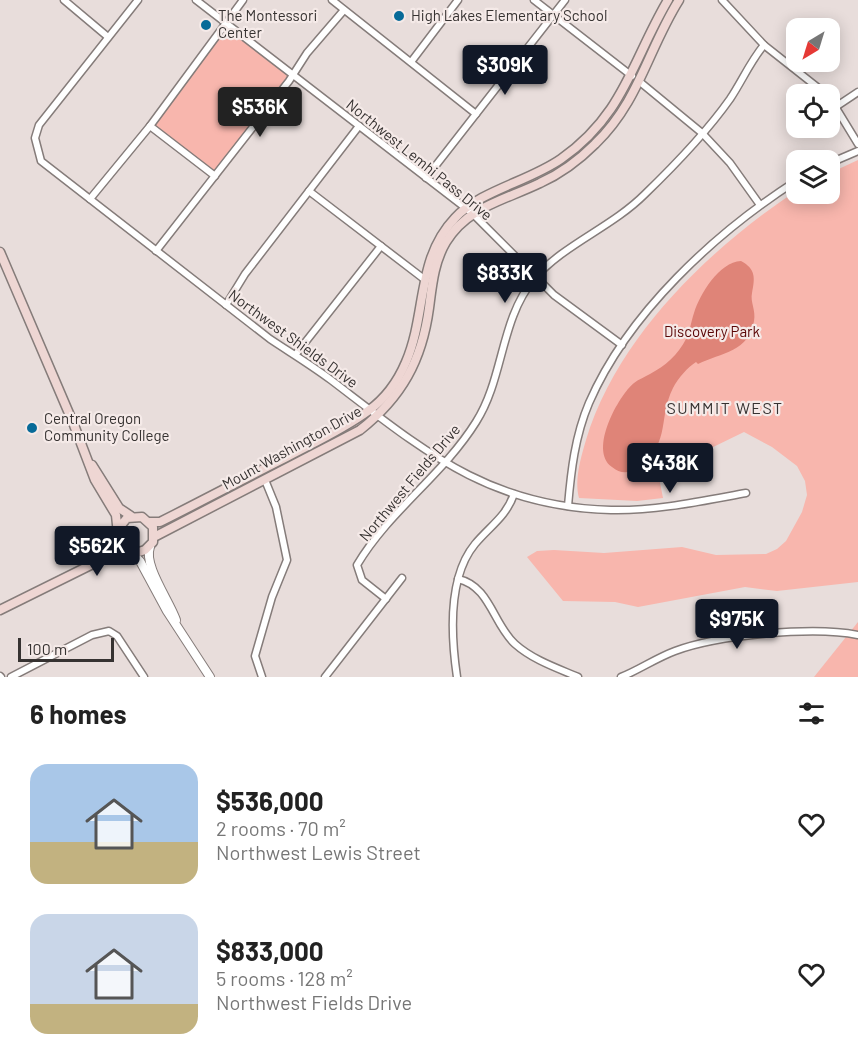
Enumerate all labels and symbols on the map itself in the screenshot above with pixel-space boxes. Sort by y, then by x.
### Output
place label: The Montessori Center [218,6,317,41]
place label: High Lakes Elementary School [411,6,607,24]
marker: High Lakes Elementary School [392,9,406,23]
marker: The Montessori Center [199,18,213,32]
north arrow [786,18,840,72]
pin: $309K [463,45,547,96]
pin: $536K [218,87,302,138]
street label: Northwest Lemhi Pass Drive [343,95,496,224]
pin: $833K [463,253,547,304]
street label: Northwest Shields Drive [225,285,362,391]
park label: Discovery Park [664,322,761,340]
district label: SUMMIT WEST [666,398,784,417]
street label: Mount Washington Drive [219,401,364,493]
place label: Central Oregon Community College [44,409,170,444]
street label: Northwest Fields Drive [355,420,463,544]
marker: Central Oregon Community College [25,421,39,435]
pin: $438K [628,443,712,494]
pin: $562K [55,526,139,577]
pin: $975K [695,599,779,650]
scale bar [18,635,114,662]

